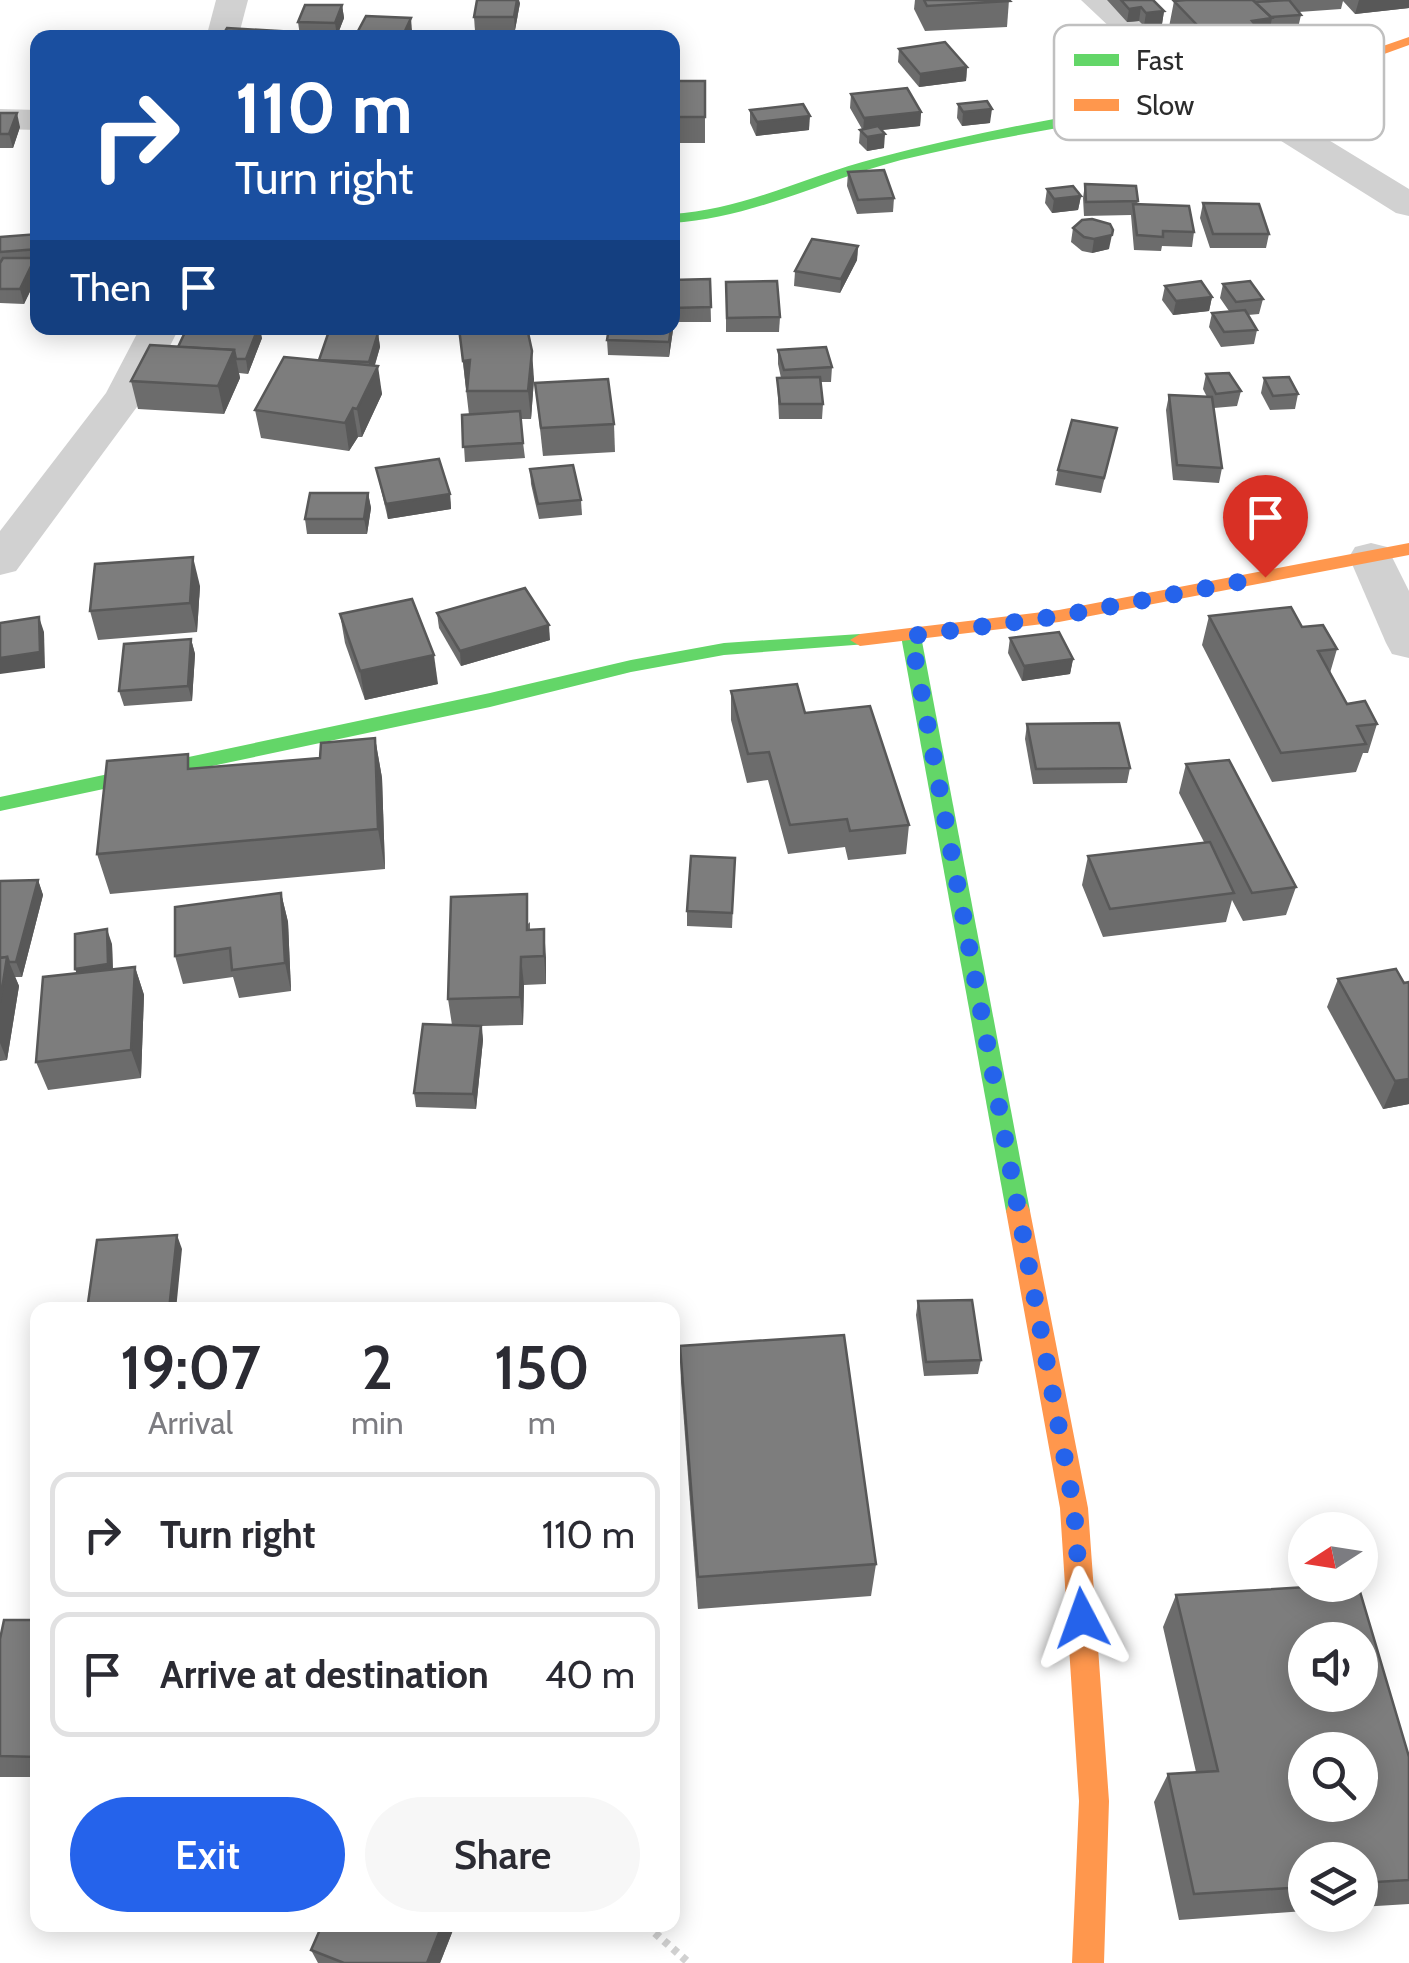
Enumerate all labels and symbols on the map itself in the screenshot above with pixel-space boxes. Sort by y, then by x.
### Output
legend [1054,25,1384,140]
text: Fast [1136,43,1184,77]
text: Slow [1136,88,1194,122]
pin [1223,475,1308,578]
north arrow [1288,1512,1378,1602]
position arrow [1030,1566,1134,1670]

